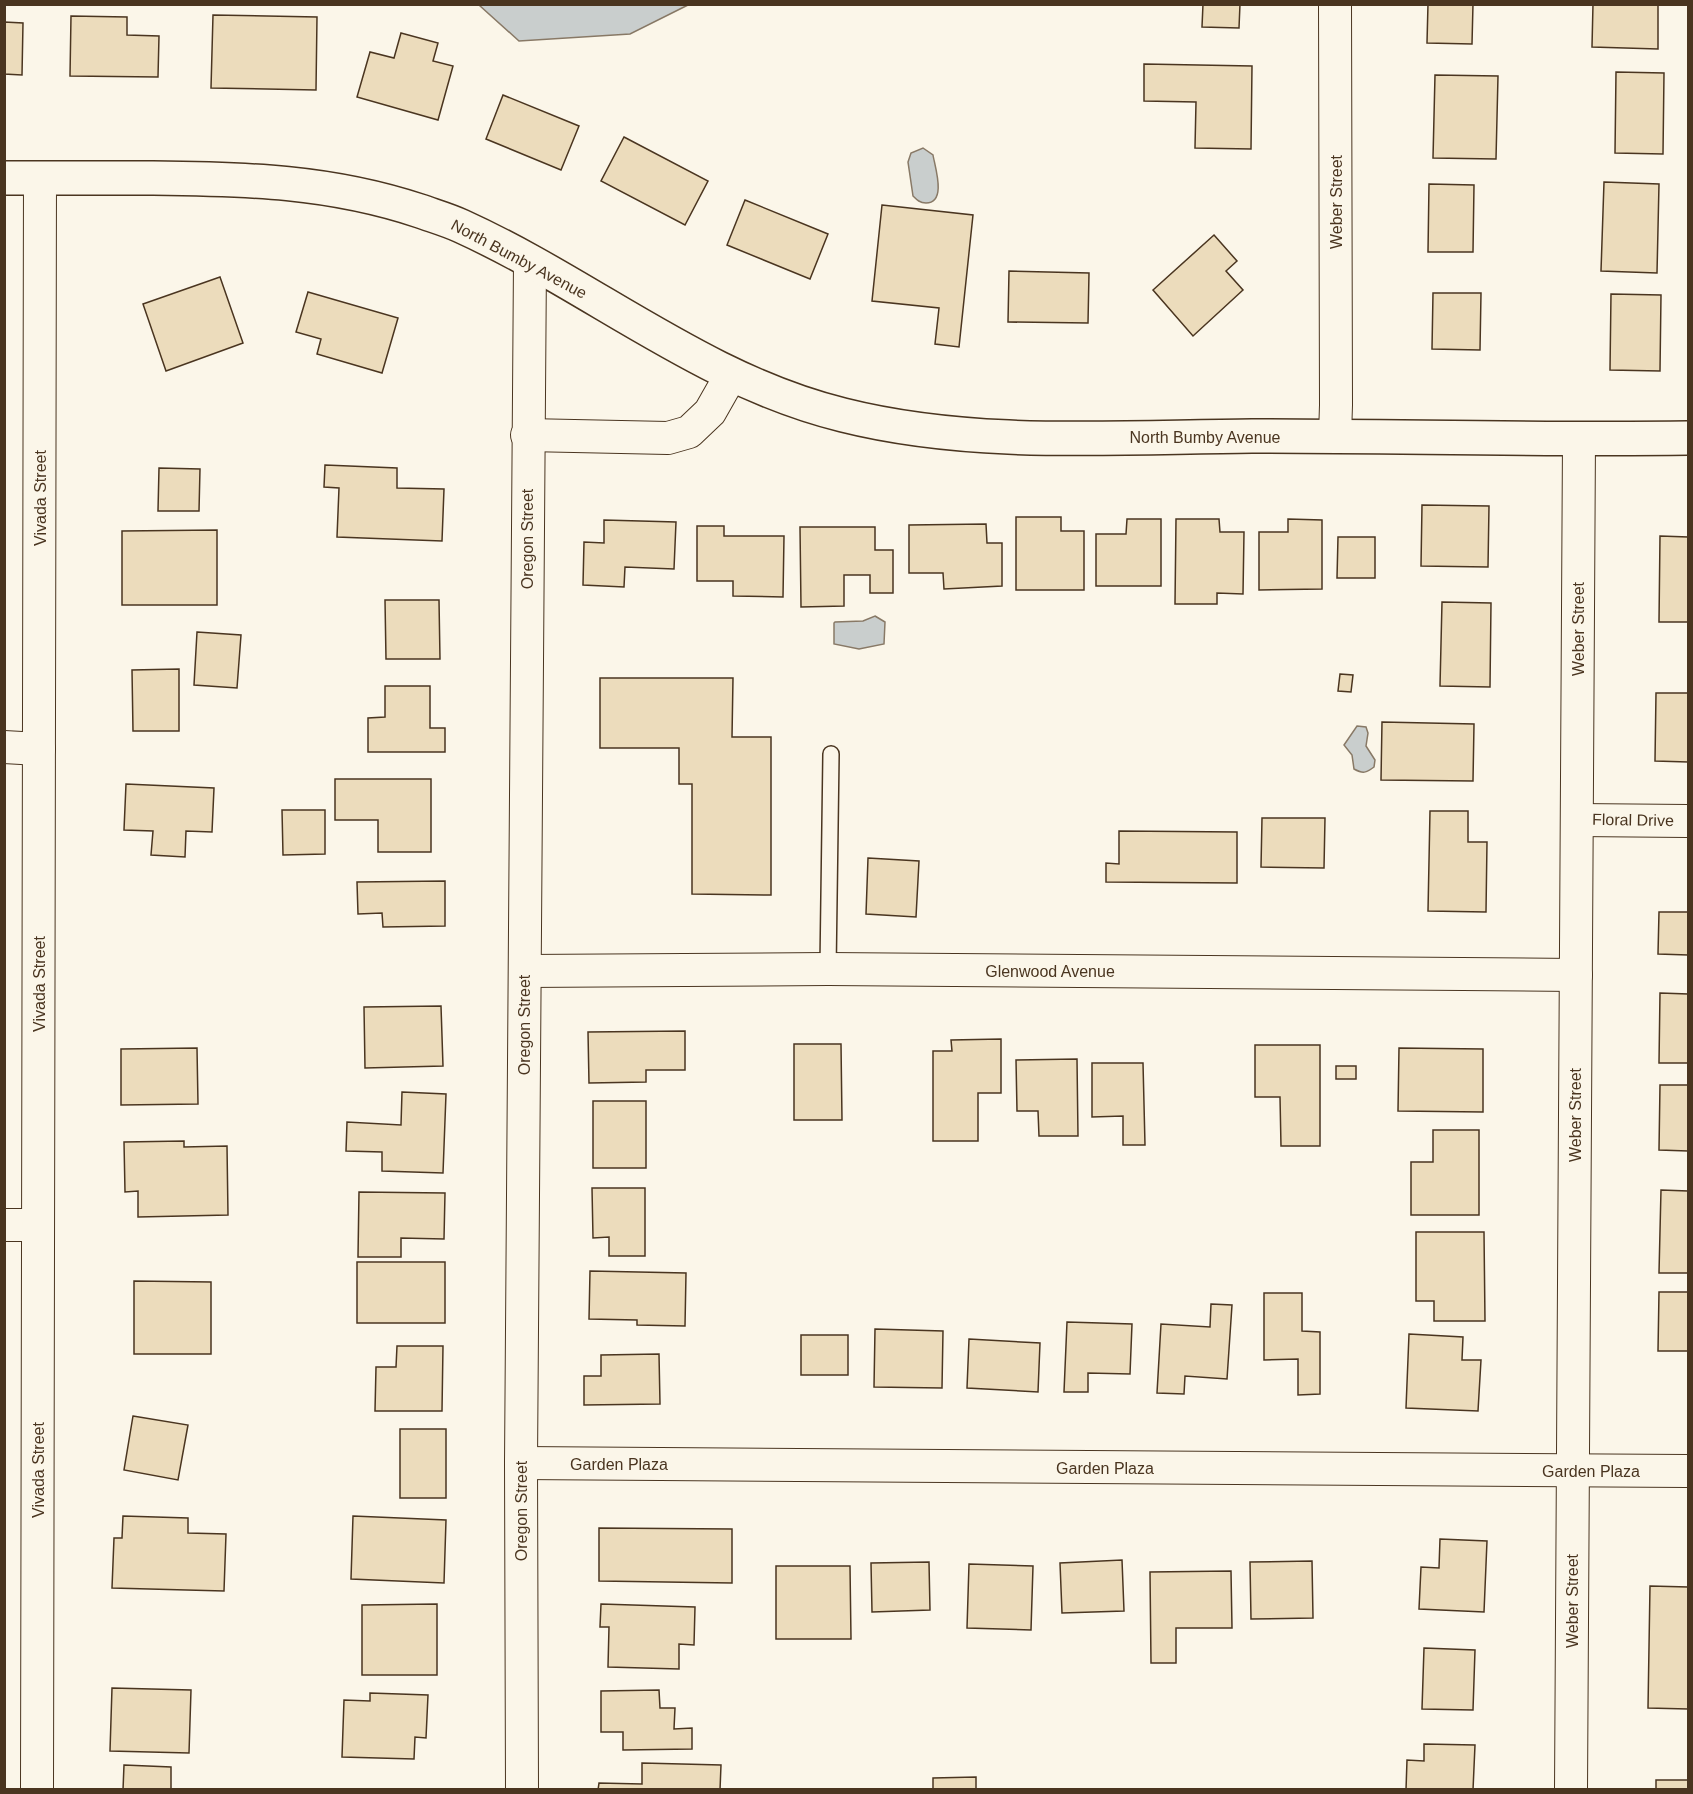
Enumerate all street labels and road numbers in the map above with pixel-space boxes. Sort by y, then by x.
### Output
street label: Weber Street [1328,154,1345,249]
street label: North Bumby Avenue [448,216,590,302]
street label: North Bumby Avenue [1130,429,1281,446]
street label: Vivada Street [32,450,49,546]
street label: Oregon Street [519,488,536,589]
street label: Weber Street [1570,581,1587,676]
street label: Floral Drive [1592,811,1674,829]
street label: Vivada Street [31,936,48,1032]
street label: Glenwood Avenue [985,963,1115,980]
street label: Oregon Street [516,974,533,1075]
street label: Weber Street [1567,1067,1584,1162]
street label: Vivada Street [30,1422,47,1518]
street label: Garden Plaza [570,1456,668,1473]
street label: Oregon Street [513,1460,530,1561]
street label: Garden Plaza [1056,1460,1154,1477]
street label: Garden Plaza [1542,1463,1640,1480]
street label: Weber Street [1564,1553,1581,1648]

